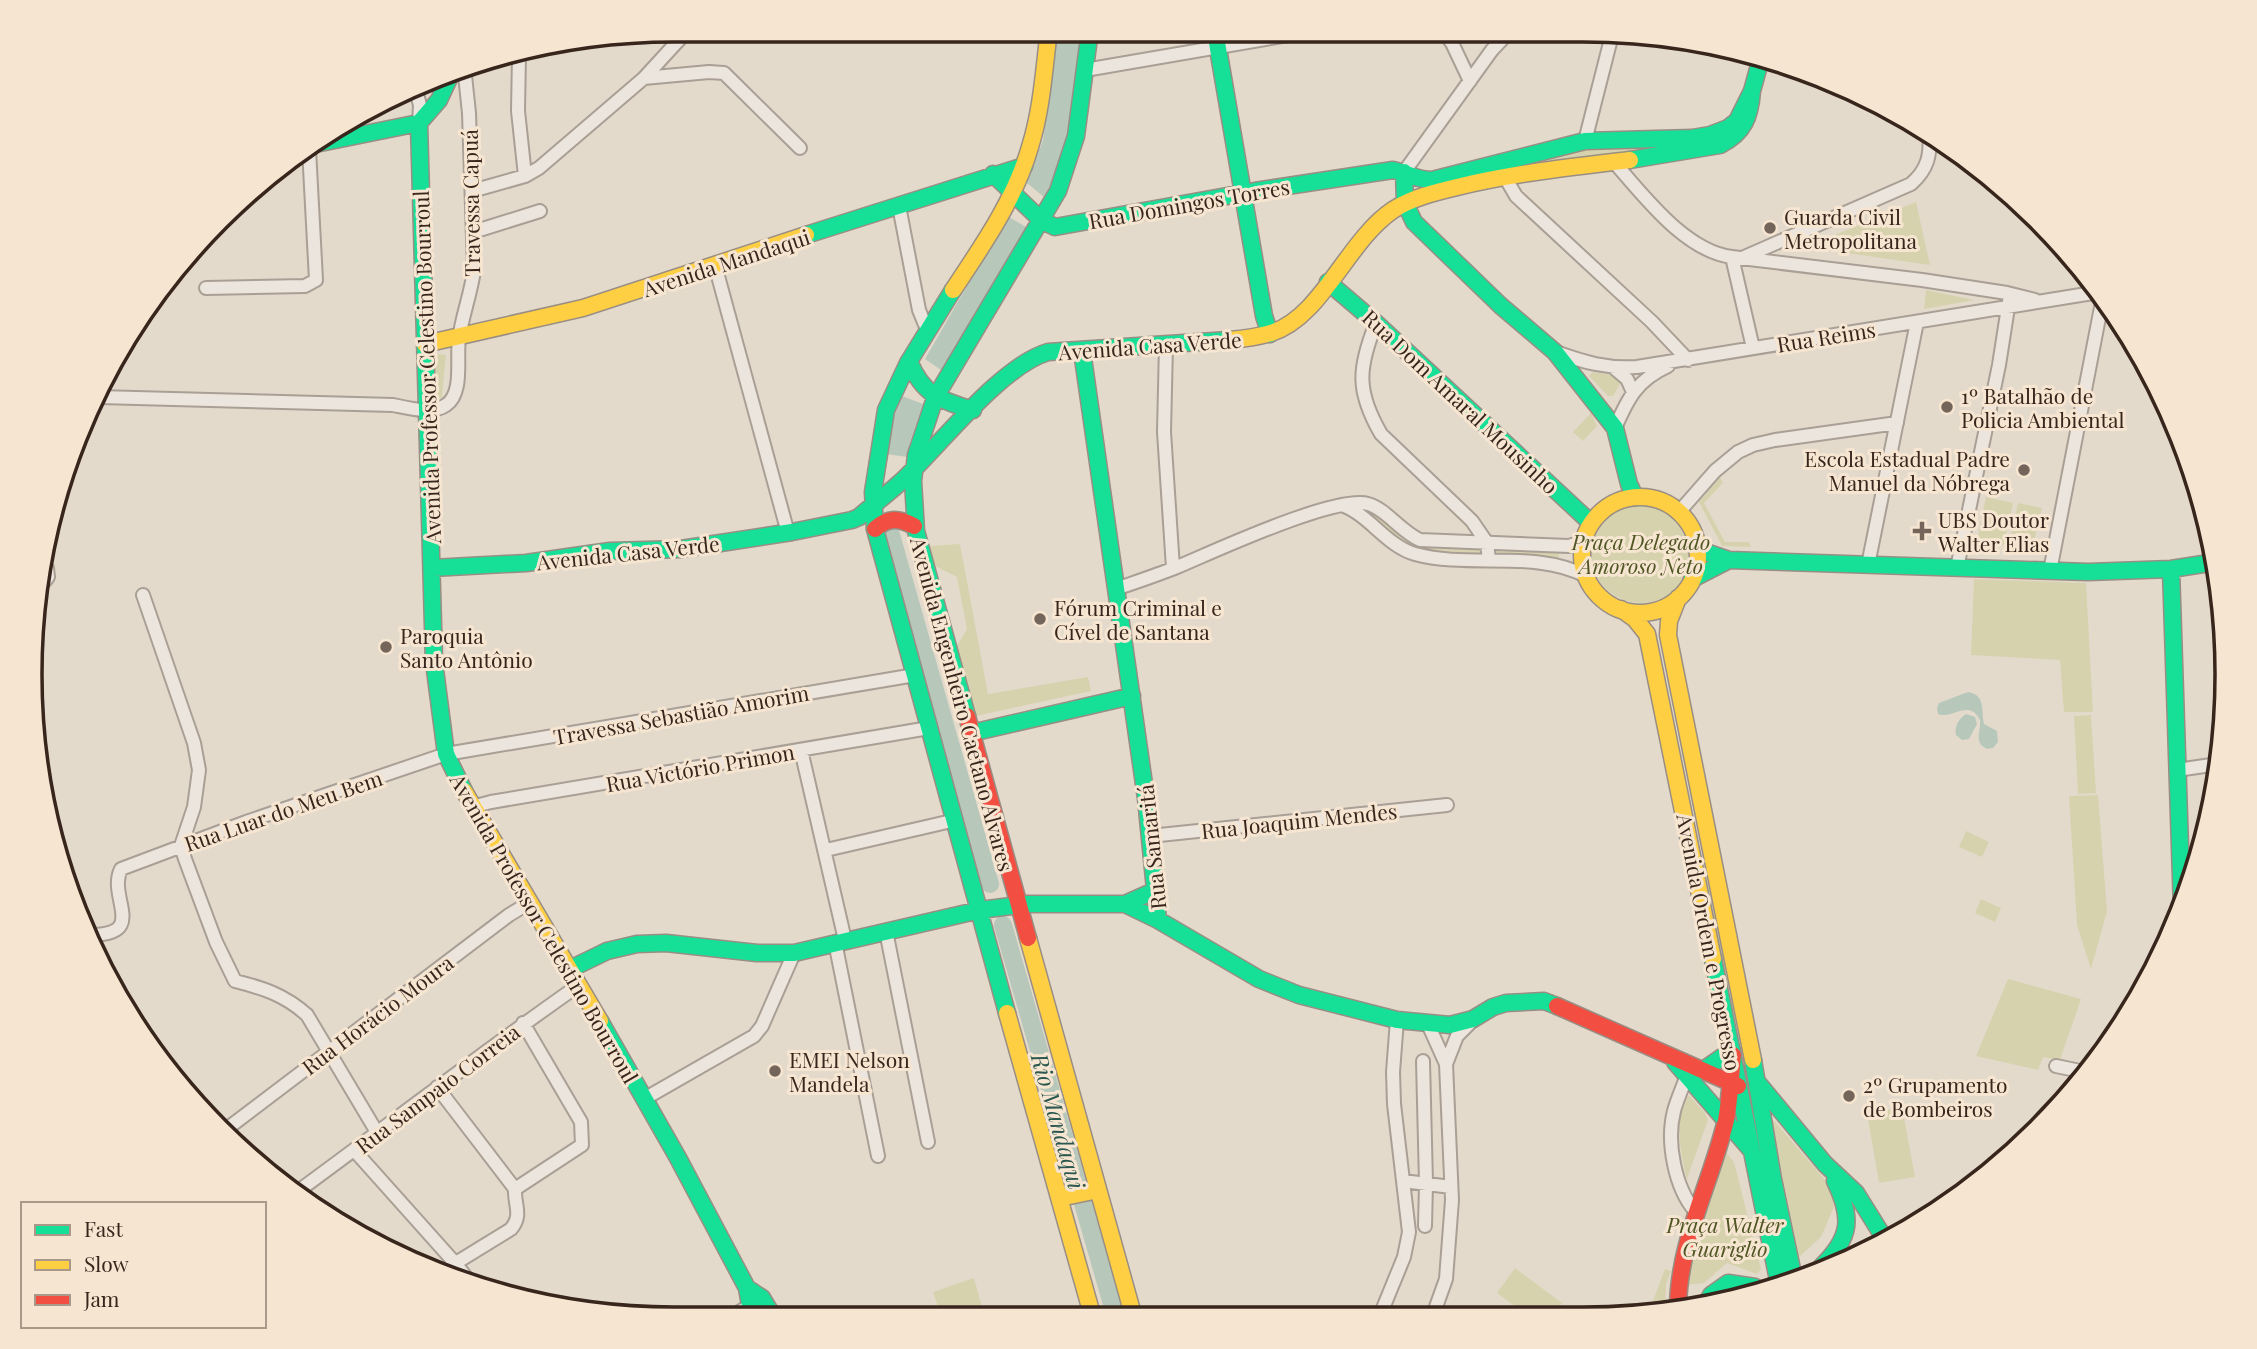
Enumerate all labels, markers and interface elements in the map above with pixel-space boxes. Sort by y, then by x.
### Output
street label: Travessa Capuá [455,129,485,277]
street label: Rua Domingos Torres [1086,172,1292,234]
street label: Avenida Professor Celestino Bourroul [406,190,446,545]
place label: Guarda Civil Metropolitana [1784,202,1917,254]
marker: Guarda Civil Metropolitana [1762,220,1778,236]
street label: Avenida Mandaqui [638,222,813,303]
street label: Rua Dom Amaral Mousinho [1357,303,1565,499]
street label: Rua Reims [1775,314,1877,358]
street label: Avenida Casa Verde [1056,325,1243,365]
place label: 1º Batalhão de Policia Ambiental [1961,381,2125,433]
marker: 1º Batalhão de Policia Ambiental [1939,399,1955,415]
place label: Escola Estadual Padre Manuel da Nóbrega [1804,444,2011,496]
marker: Escola Estadual Padre Manuel da Nóbrega [2016,462,2032,478]
place label: UBS Doutor Walter Elias [1937,505,2050,557]
marker: UBS Doutor Walter Elias [1912,521,1932,541]
park label: Praça Delegado Amoroso Neto [1571,527,1710,579]
street label: Avenida Casa Verde [534,528,721,576]
street label: Avenida Engenheiro Caetano Alvares [905,533,1021,874]
place label: Fórum Criminal e Cível de Santana [1054,593,1222,645]
marker: Fórum Criminal e Cível de Santana [1032,611,1048,627]
place label: Paroquia Santo Antônio [400,621,533,673]
marker: Paroquia Santo Antônio [378,639,394,655]
street label: Travessa Sebastião Amorim [551,678,811,750]
street label: Rua Victório Primon [603,737,797,797]
street label: Rua Luar do Meu Bem [180,763,386,857]
street label: Avenida Professor Celestino Bourroul [444,767,645,1088]
street label: Rua Samaritá [1130,783,1171,911]
street label: Rua Joaquim Mendes [1200,796,1398,844]
street label: Avenida Ordem e Progresso [1671,810,1749,1073]
street label: Rua Horácio Moura [296,948,459,1080]
street label: Rua Sampaio Correia [349,1017,525,1159]
place label: EMEI Nelson Mandela [789,1045,910,1097]
water label: Rio Mandaqui [1025,1048,1094,1194]
marker: EMEI Nelson Mandela [767,1063,783,1079]
place label: 2º Grupamento de Bombeiros [1863,1070,2008,1122]
marker: 2º Grupamento de Bombeiros [1841,1088,1857,1104]
legend [21,1202,266,1328]
park label: Praça Walter Guariglio [1666,1210,1785,1262]
text: Fast [84,1214,123,1242]
text: Slow [84,1249,129,1277]
text: Jam [83,1284,120,1312]

